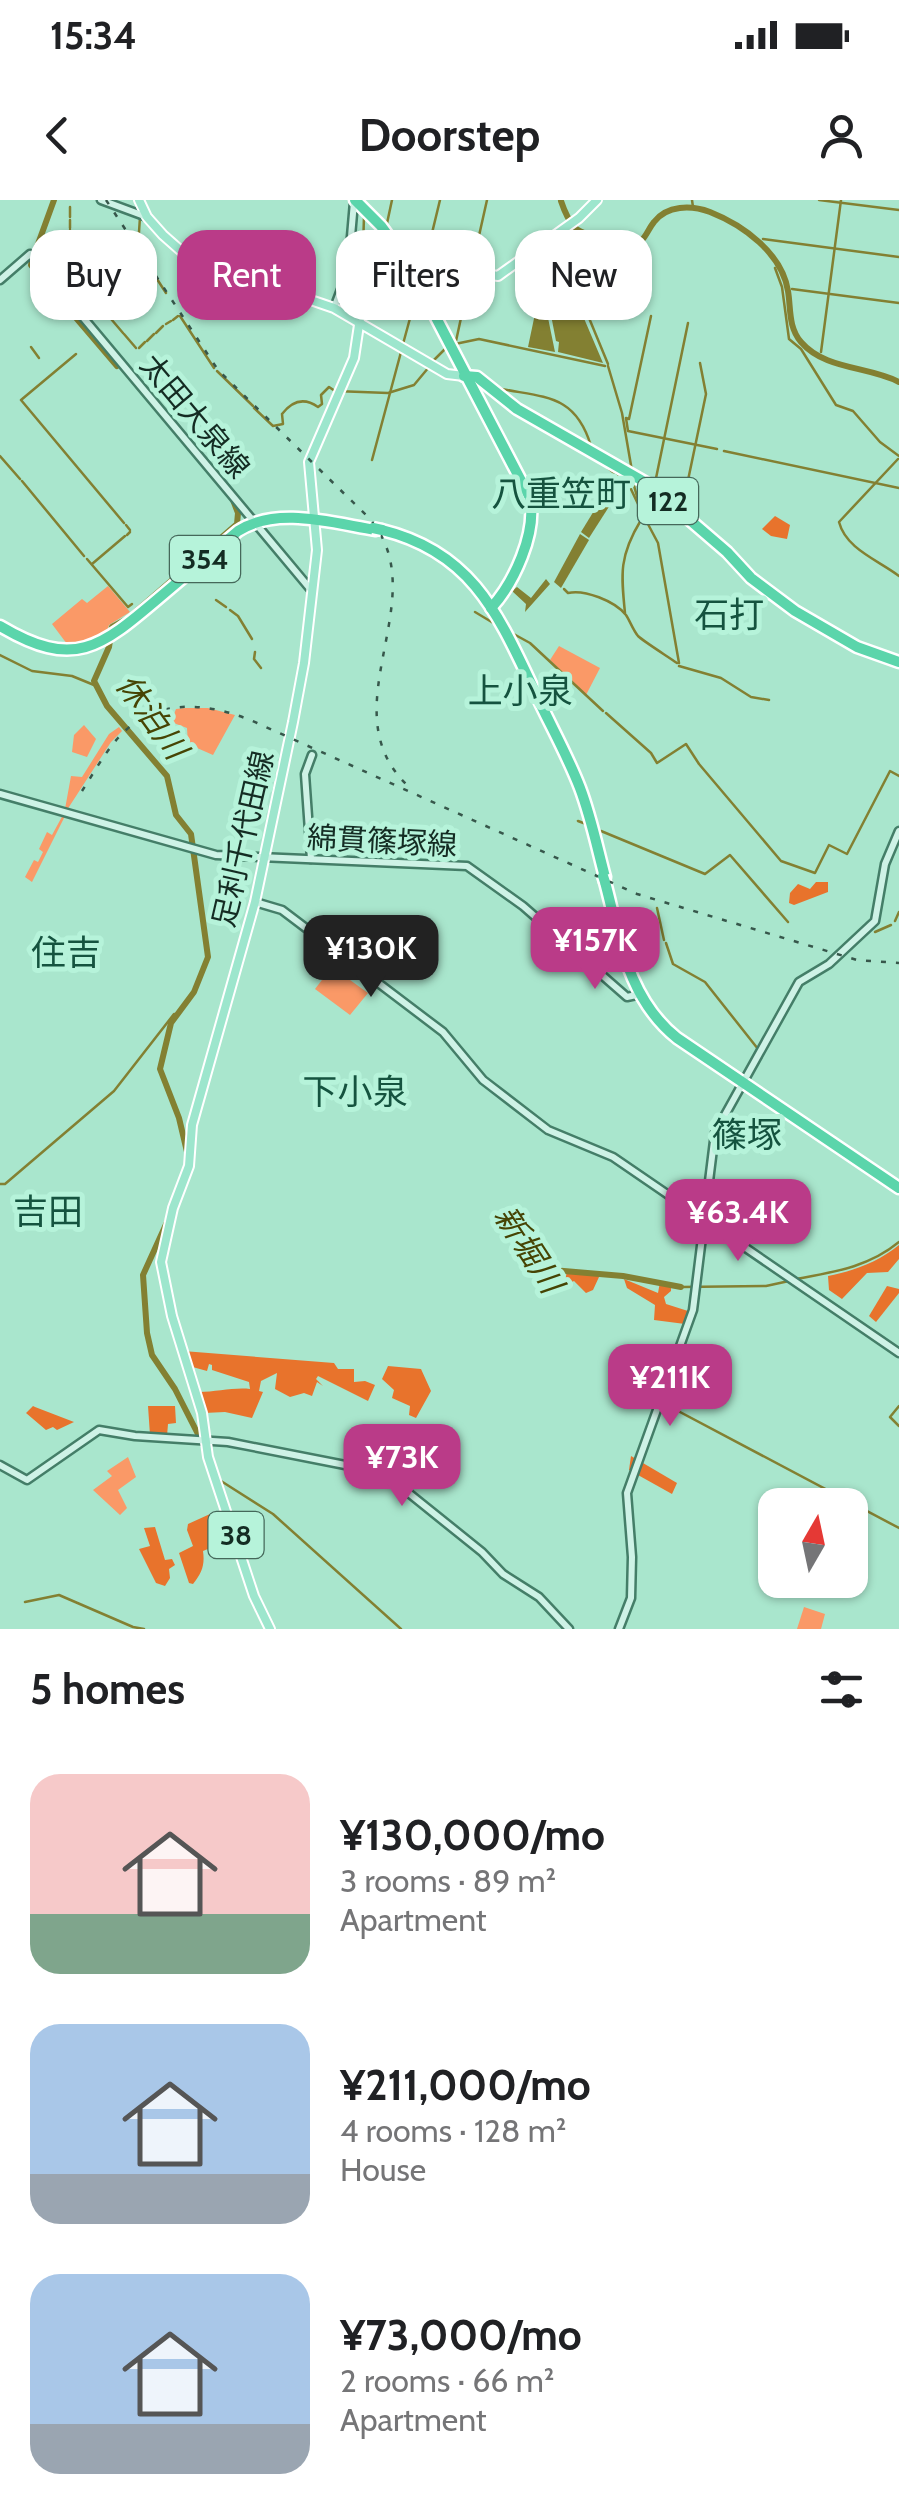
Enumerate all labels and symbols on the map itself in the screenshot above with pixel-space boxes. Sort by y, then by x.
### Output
street label: 太田大泉線 [133,347,257,485]
district label: 八重笠町 [491,472,631,515]
road number: 122 [638,478,698,524]
road number: 354 [170,536,240,582]
district label: 石打 [694,593,764,636]
water label: 休泊川 [108,666,198,769]
district label: 上小泉 [467,669,573,712]
street label: 足利千代田線 [205,747,281,931]
street label: 綿貫篠塚線 [306,819,458,863]
pin: ¥157K [525,907,665,992]
pin: ¥130K [301,915,441,1000]
district label: 住吉 [31,931,101,974]
district label: 下小泉 [302,1070,408,1113]
district label: 篠塚 [712,1113,782,1156]
pin: ¥63.4K [657,1179,819,1264]
district label: 吉田 [13,1190,83,1233]
water label: 新堀川 [486,1198,573,1302]
pin: ¥211K [600,1344,740,1429]
pin: ¥73K [343,1424,461,1509]
north arrow [758,1488,868,1598]
road number: 38 [208,1512,264,1558]

